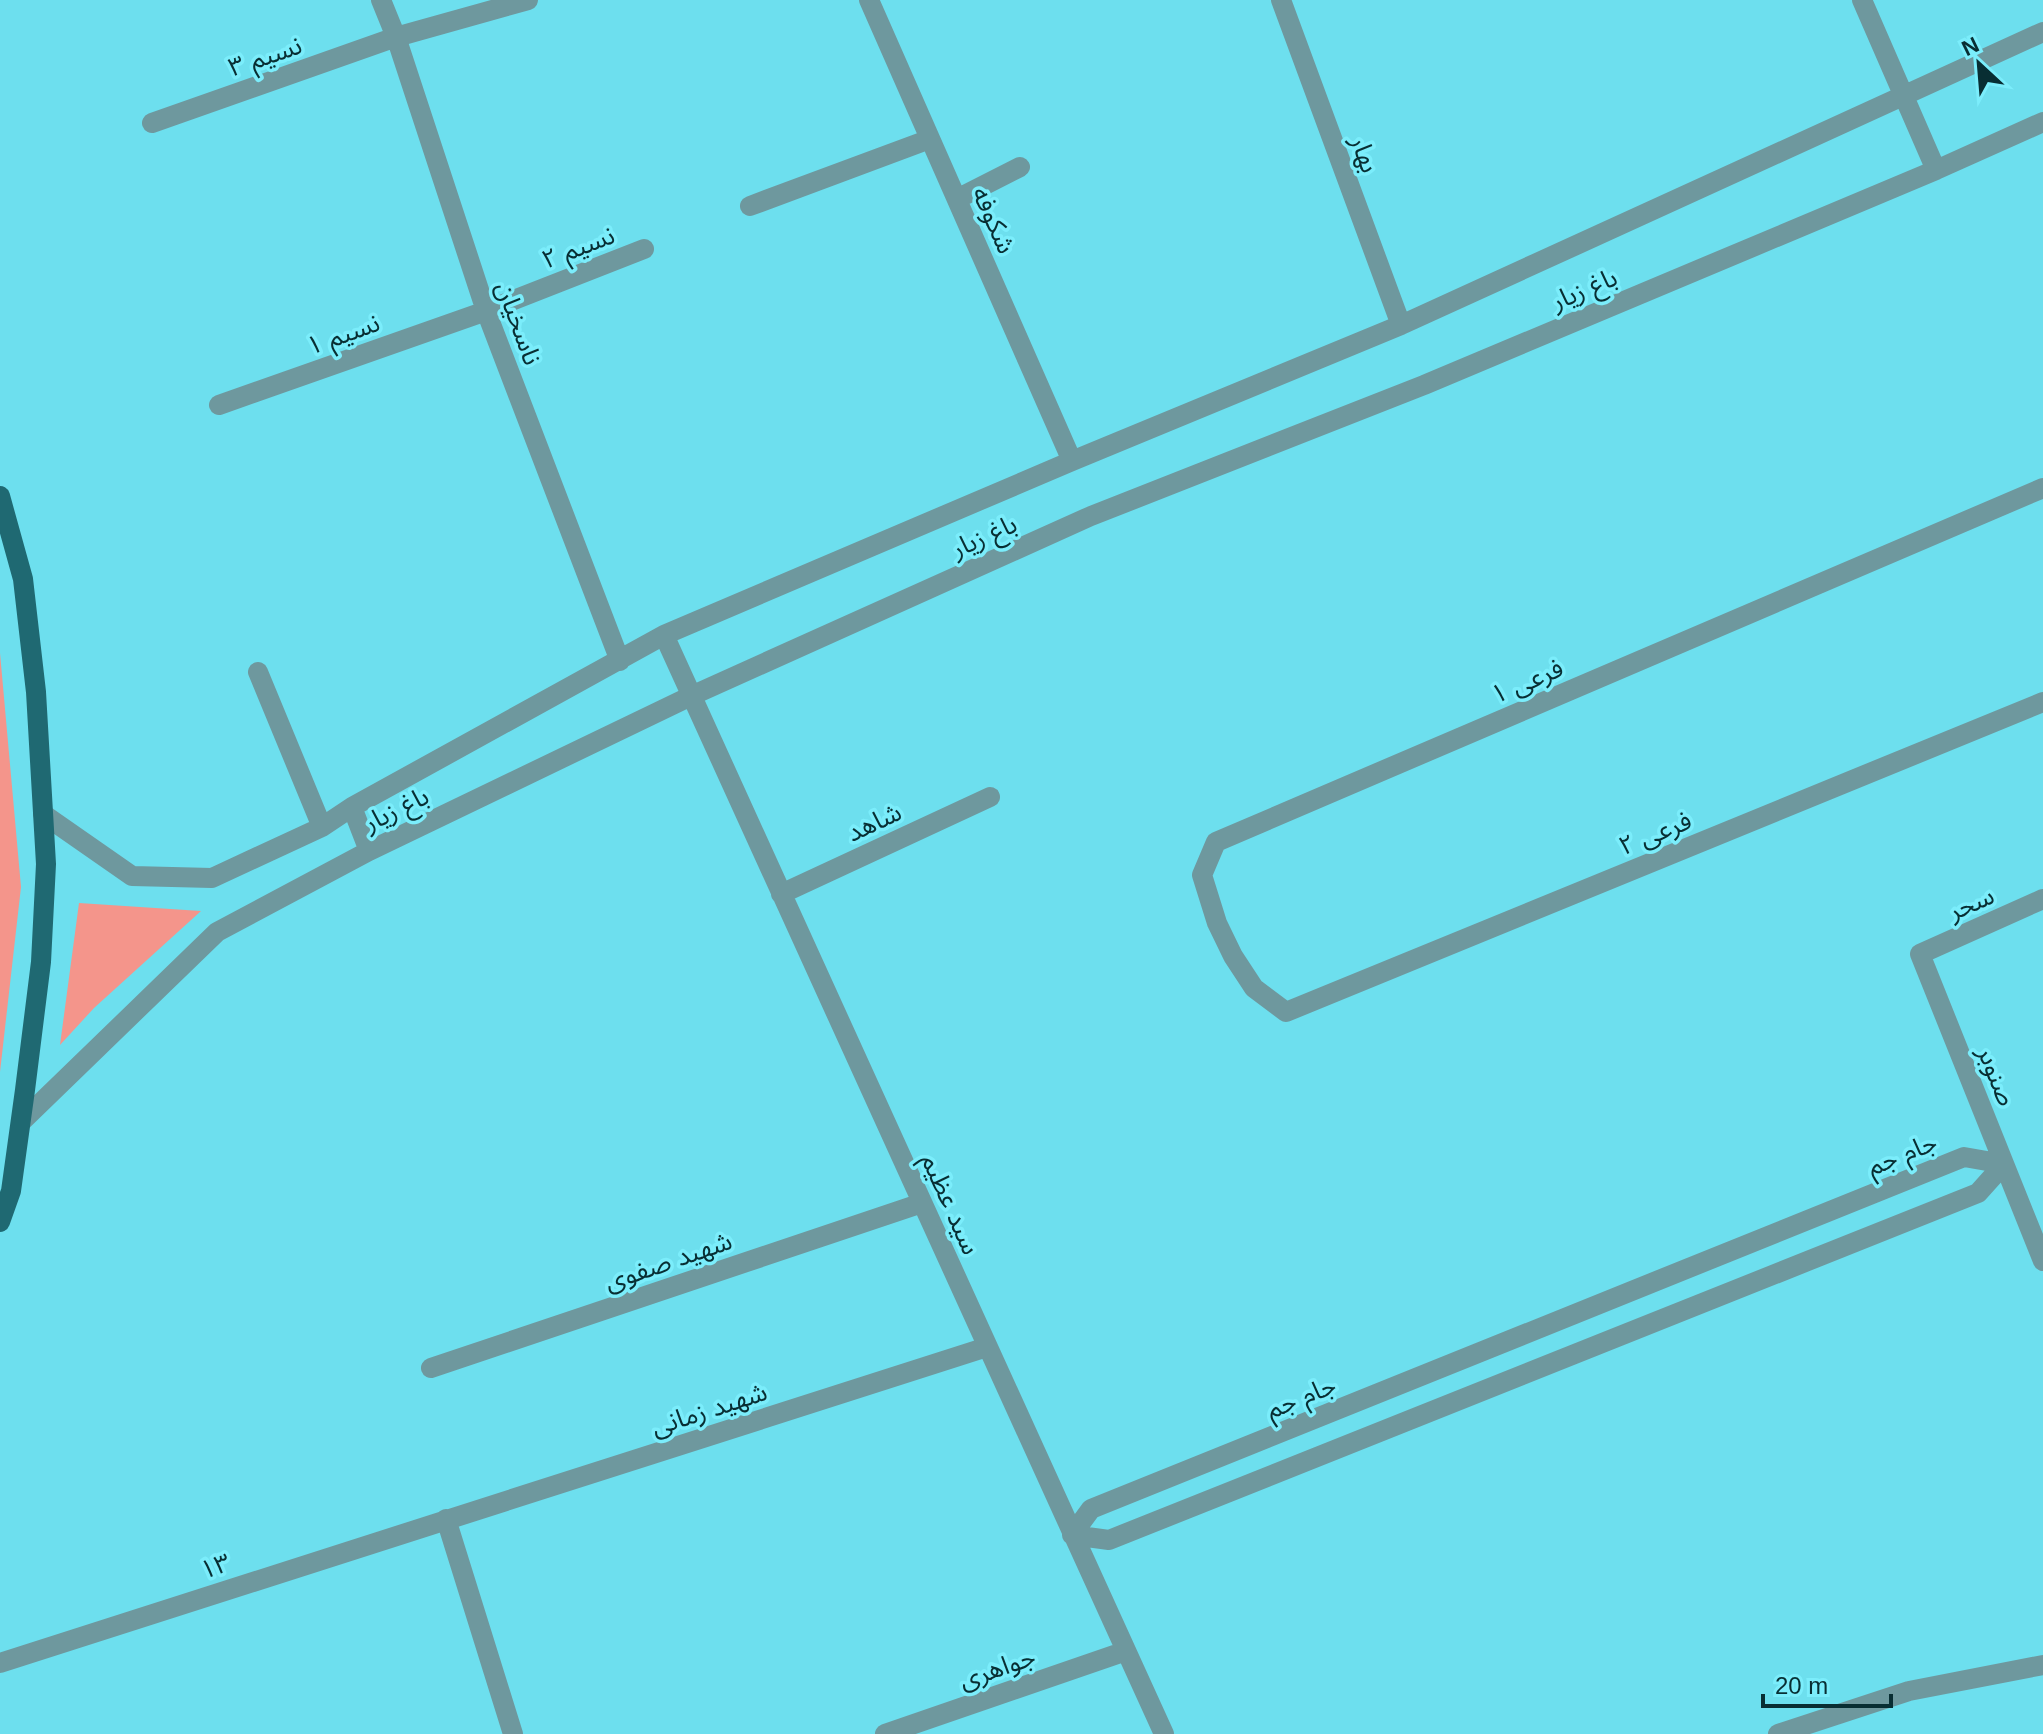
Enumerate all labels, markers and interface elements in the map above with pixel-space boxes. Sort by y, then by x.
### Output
north arrow [1939,24,2019,104]
street label: نسیم ۳ [224,30,307,87]
text: N [1958,32,1983,61]
street label: بهار [1344,130,1385,177]
street label: شکوفه [966,182,1022,258]
street label: نسیم ۲ [537,219,620,279]
street label: باغ زیار [1546,262,1623,320]
street label: ناسخیان [490,277,548,369]
street label: نسیم ۱ [302,307,385,366]
street label: باغ زیار [946,508,1023,568]
street label: فرعی ۱ [1486,652,1568,710]
street label: باغ زیار [358,780,435,842]
street label: شاهد [842,796,906,848]
street label: فرعی ۲ [1614,805,1696,861]
street label: سحر [1942,880,1999,927]
street label: صنوبر [1971,1041,2023,1110]
street label: جام جم [1863,1126,1943,1186]
street label: سید عظیم [911,1149,986,1261]
street label: شهید صفوی [600,1225,736,1297]
street label: جام جم [1262,1369,1342,1429]
street label: شهید زمانی [647,1376,771,1442]
street label: ۱۳ [196,1547,234,1585]
street label: جواهری [955,1641,1039,1695]
scale bar [1763,1658,1891,1708]
text: 20 m [1775,1672,1828,1699]

